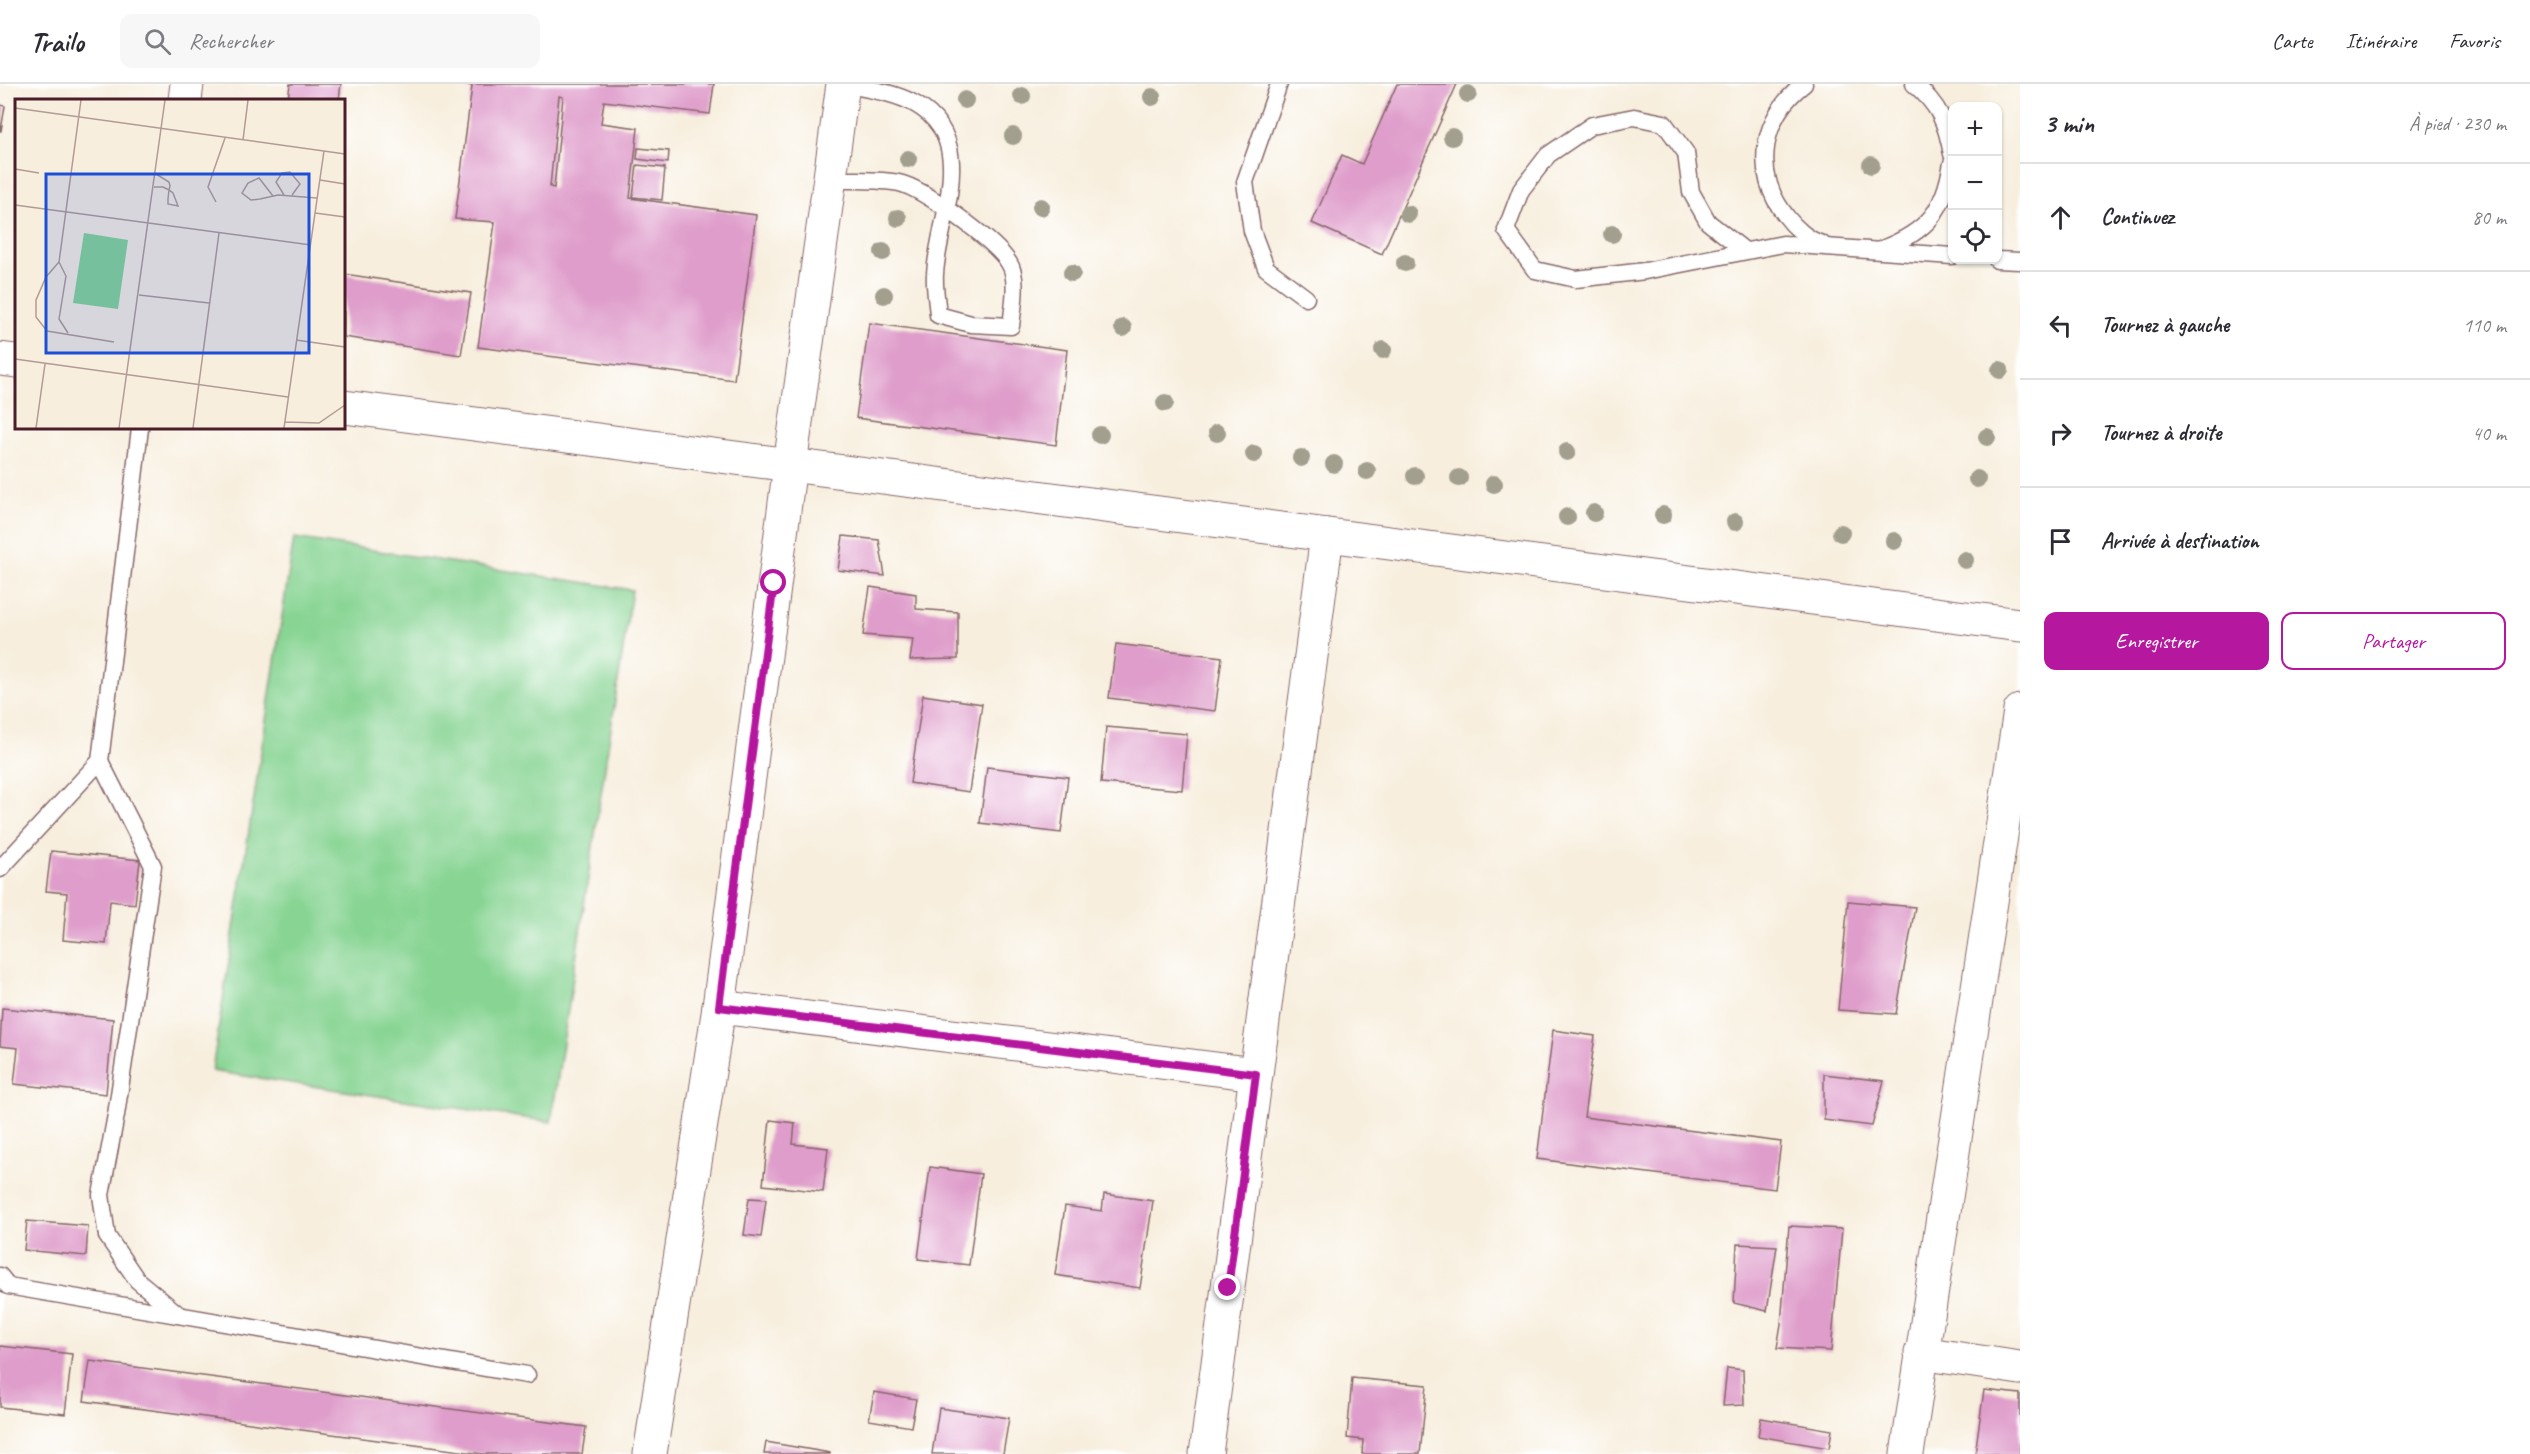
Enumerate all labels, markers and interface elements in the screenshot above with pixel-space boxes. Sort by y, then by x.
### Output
search box [120,14,540,68]
text: Trailo [30,24,84,59]
icon: search [141,25,174,58]
text: Rechercher [189,27,273,55]
text: Carte [2272,28,2313,54]
text: Itinéraire [2346,28,2416,54]
text: Favoris [2449,28,2500,54]
inset map [15,99,345,429]
map controls [1948,102,2002,264]
button: + [1948,102,2002,156]
text: 3 min [2044,107,2094,140]
text: À pied · 230 m [2409,111,2506,136]
button: − [1948,156,2002,210]
icon: ahead [2044,201,2077,234]
text: Continuez [2101,203,2174,231]
text: 80 m [2472,205,2506,230]
button: locate [1948,210,2002,264]
icon: left [2044,309,2077,342]
text: Tournez à gauche [2101,311,2229,339]
text: 110 m [2463,313,2506,338]
icon: right [2044,417,2077,450]
text: Tournez à droite [2101,419,2221,447]
text: 40 m [2472,421,2506,446]
icon: arrive [2044,525,2077,558]
text: Arrivée à destination [2101,527,2259,555]
route start [760,569,786,595]
button: Enregistrer [2044,612,2269,670]
button: Partager [2281,612,2506,670]
route end [1214,1274,1240,1300]

